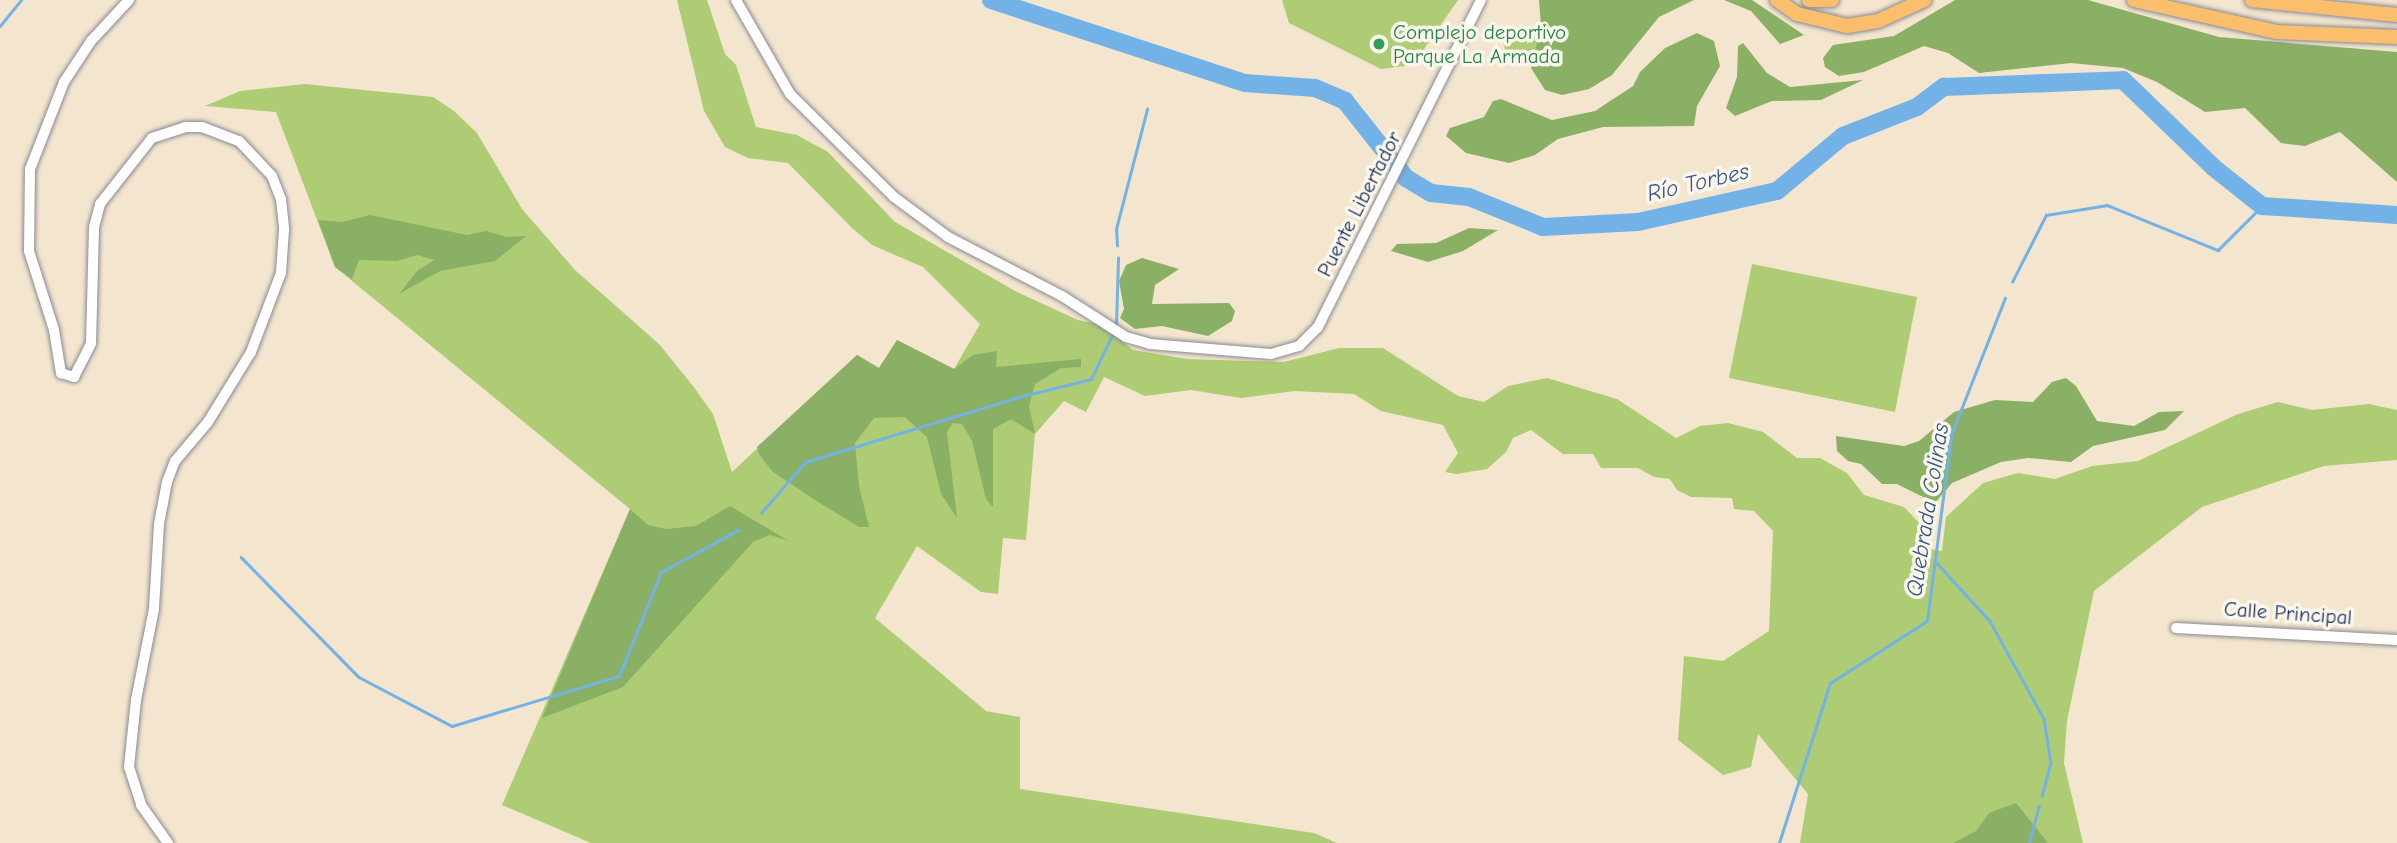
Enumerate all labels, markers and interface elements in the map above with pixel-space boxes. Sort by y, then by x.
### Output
place label: Complejo deportivo Parque La Armada [1393,19,1566,69]
marker: Complejo deportivo Parque La Armada [1371,36,1387,52]
street label: Puente Libertador [1312,127,1406,281]
water label: Río Torbes [1644,158,1752,208]
water label: Quebrada Colinas [1901,421,1955,599]
street label: Calle Principal [2223,596,2353,630]

